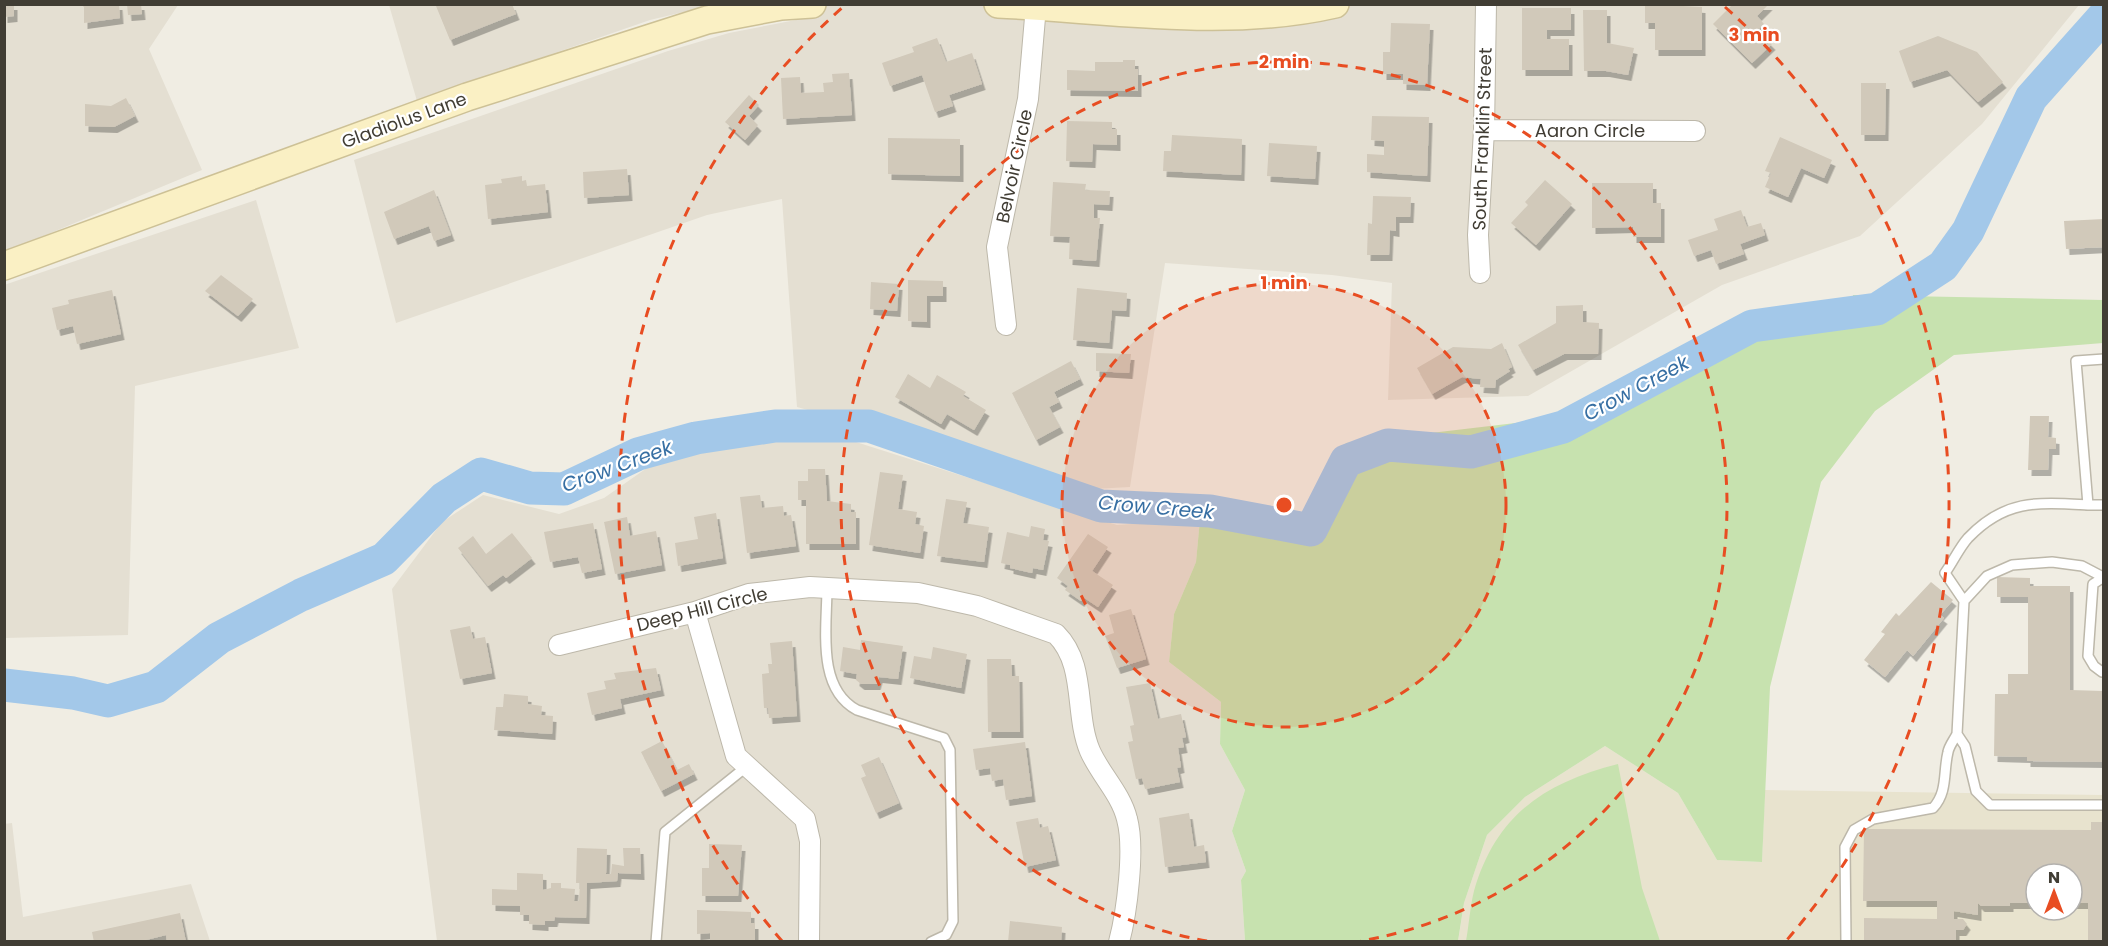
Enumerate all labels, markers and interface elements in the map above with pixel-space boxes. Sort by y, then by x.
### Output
text: 3 min [1728,22,1780,47]
street label: South Franklin Street [1466,47,1498,231]
text: 2 min [1259,49,1309,74]
street label: Gladiolus Lane [338,86,470,154]
street label: Belvoir Circle [990,107,1038,225]
street label: Aaron Circle [1535,118,1645,143]
text: 1 min [1260,270,1308,295]
water label: Crow Creek [1578,348,1695,428]
water label: Crow Creek [558,432,678,499]
water label: Crow Creek [1097,488,1217,526]
centre of rings [1274,495,1294,515]
street label: Deep Hill Circle [634,581,770,637]
north arrow [2024,862,2084,922]
text: N [2048,866,2060,889]

